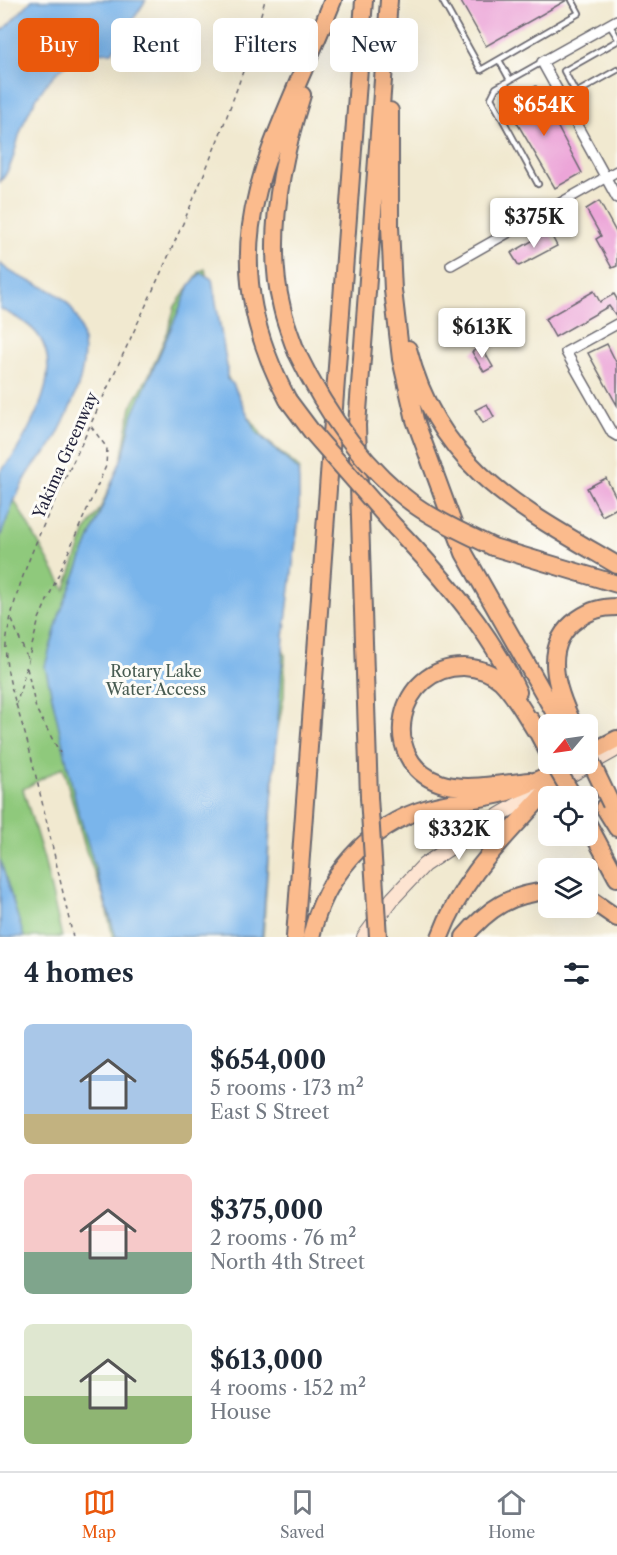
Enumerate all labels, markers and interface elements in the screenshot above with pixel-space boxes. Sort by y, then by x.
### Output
chip: Buy [18,18,99,72]
chip: Rent [111,18,201,72]
chip: Filters [213,18,318,72]
chip: New [330,18,418,72]
pin: $654K [502,86,586,137]
text: $654K [513,93,575,117]
pin: $375K [492,198,576,249]
text: $375K [504,205,564,229]
pin: $613K [440,308,524,359]
text: $613K [452,315,512,339]
street label: Yakima Greenway [28,388,102,522]
park label: Rotary Lake Water Access [105,661,206,699]
north arrow [538,714,598,774]
map controls [538,714,598,918]
button: locate [538,786,598,846]
pin: $332K [417,810,501,861]
text: $332K [428,817,490,841]
button: layers [538,858,598,918]
text: 4 homes [24,957,134,989]
icon: filters [560,957,593,990]
text: $654,000 [210,1044,326,1076]
icon: home [72,1048,144,1120]
text: 5 rooms · 173 m² [210,1076,364,1100]
text: East S Street [210,1100,329,1124]
text: $375,000 [210,1194,323,1226]
icon: home [72,1198,144,1270]
text: 2 rooms · 76 m² [210,1226,356,1250]
text: North 4th Street [210,1250,365,1274]
text: $613,000 [210,1344,323,1376]
icon: home [72,1348,144,1420]
text: 4 rooms · 152 m² [210,1376,366,1400]
text: House [210,1400,271,1424]
tab: Map [82,1486,116,1542]
tab: Saved [280,1486,324,1542]
tab: Home [488,1486,535,1542]

